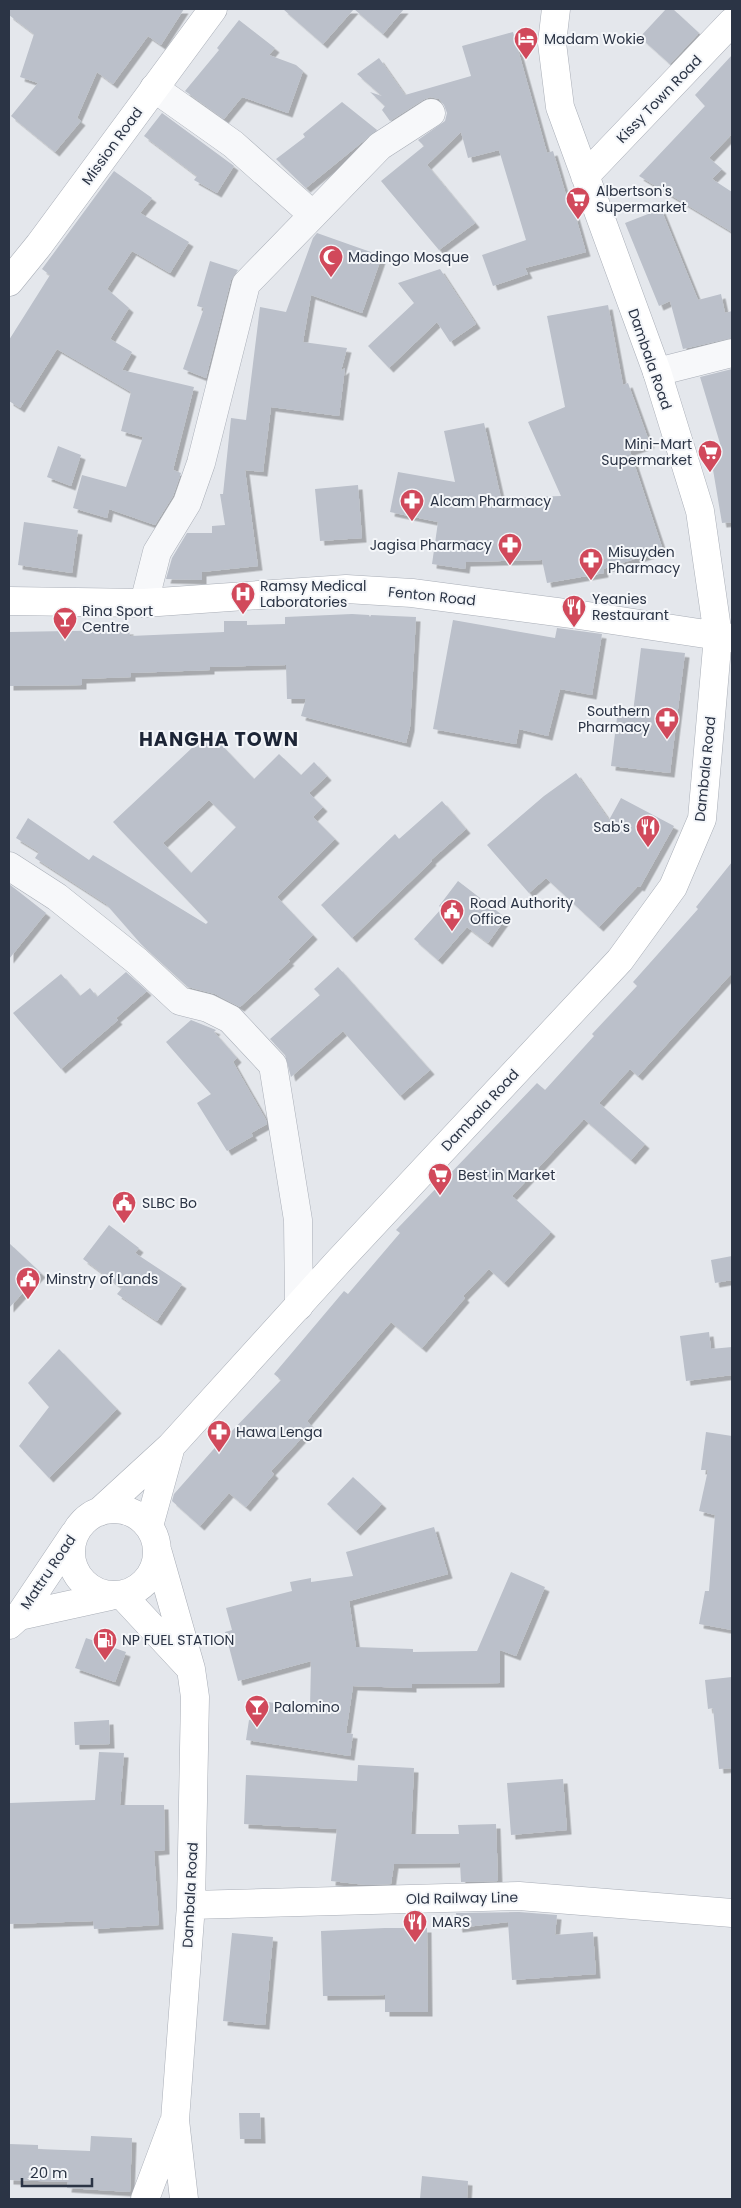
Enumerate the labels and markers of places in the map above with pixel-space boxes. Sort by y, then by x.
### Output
hotel icon: Madam Wokie [513,26,539,60]
place label: Madam Wokie [544,29,645,49]
place label: Albertson's Supermarket [596,181,687,217]
supermarket icon: Albertson's Supermarket [565,186,591,220]
mosque icon: Madingo Mosque [318,244,344,278]
place label: Madingo Mosque [348,247,469,267]
place label: Mini-Mart Supermarket [601,434,692,470]
supermarket icon: Mini-Mart Supermarket [697,439,723,473]
pharmacy icon: Alcam Pharmacy [399,488,425,522]
place label: Alcam Pharmacy [430,491,551,511]
pharmacy icon: Jagisa Pharmacy [497,532,523,566]
place label: Jagisa Pharmacy [370,535,492,555]
place label: Misuyden Pharmacy [608,542,680,578]
pharmacy icon: Misuyden Pharmacy [578,547,604,581]
place label: Ramsy Medical Laboratories [260,576,366,612]
hospital icon: Ramsy Medical Laboratories [230,581,256,615]
place label: Yeanies Restaurant [592,589,669,625]
restaurant icon: Yeanies Restaurant [561,594,587,628]
place label: Rina Sport Centre [82,601,153,637]
bar icon: Rina Sport Centre [52,606,78,640]
place label: Southern Pharmacy [578,701,650,737]
pharmacy icon: Southern Pharmacy [654,706,680,740]
restaurant icon: Sab's [635,814,661,848]
place label: Sab's [593,817,630,837]
place label: Road Authority Office [470,893,573,929]
public building icon: Road Authority Office [439,898,465,932]
supermarket icon: Best in Market [427,1162,453,1196]
place label: Best in Market [458,1165,555,1185]
public building icon: SLBC Bo [111,1190,137,1224]
place label: SLBC Bo [142,1193,197,1213]
public building icon: Minstry of Lands [15,1266,41,1300]
place label: Minstry of Lands [46,1269,158,1289]
pharmacy icon: Hawa Lenga [206,1419,232,1453]
place label: Hawa Lenga [236,1422,322,1442]
fuel station icon: NP FUEL STATION [92,1627,118,1661]
place label: NP FUEL STATION [122,1630,234,1650]
bar icon: Palomino [244,1694,270,1728]
place label: Palomino [274,1697,340,1717]
restaurant icon: MARS [402,1909,428,1943]
place label: MARS [432,1912,470,1932]

